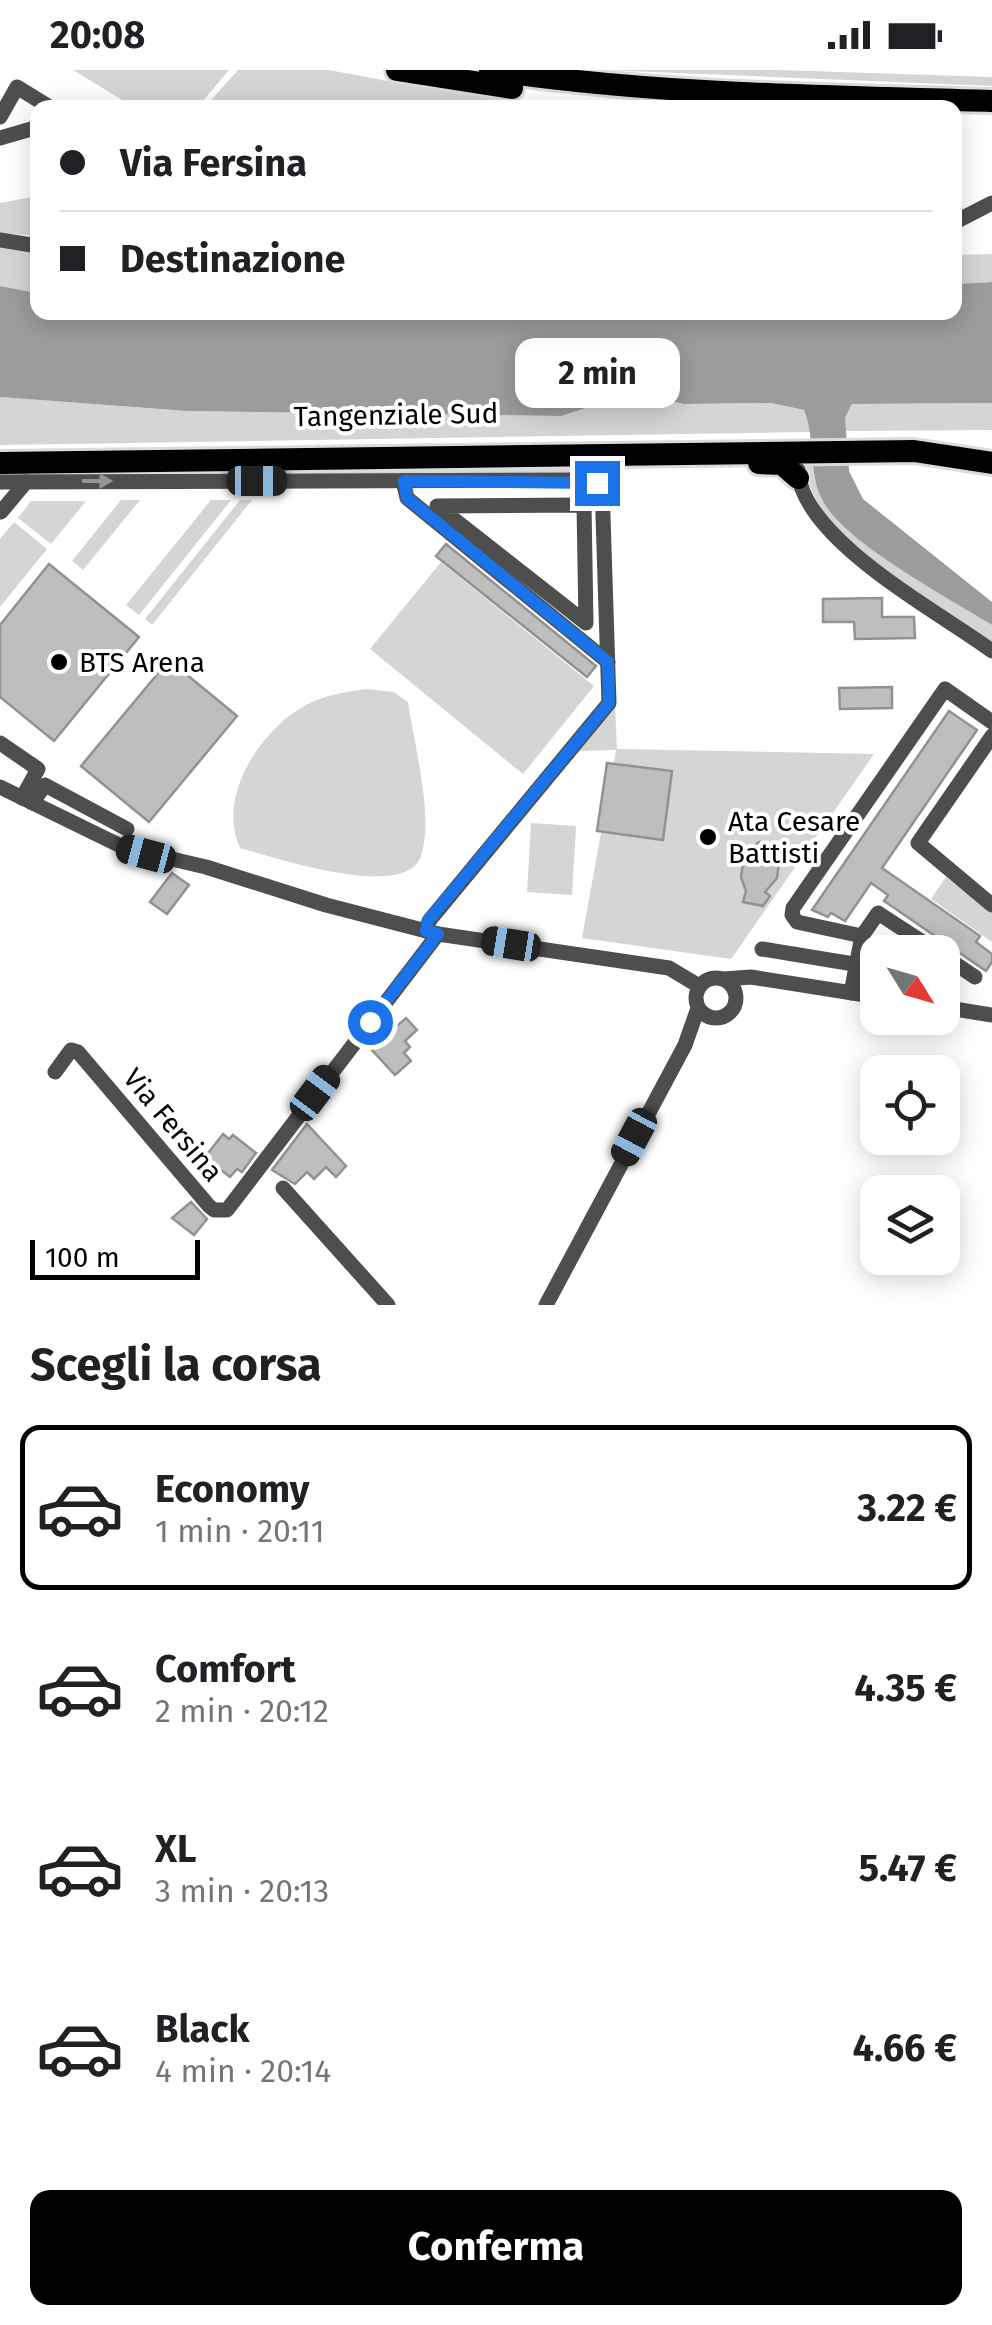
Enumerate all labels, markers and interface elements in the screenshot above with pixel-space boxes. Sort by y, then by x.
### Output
text: 20:08 [50,12,145,58]
text: Via Fersina [120,140,307,186]
text: Destinazione [120,236,345,282]
callout: 2 min [514,338,680,408]
text: 2 min [558,354,637,392]
street label: Tangenziale Sud [293,397,499,433]
route end [575,461,620,506]
car [227,466,287,496]
one-way arrow [82,473,114,489]
place label: BTS Arena [79,646,205,679]
marker: BTS Arena [48,651,70,673]
place label: Ata Cesare Battisti [728,805,860,870]
marker: Ata Cesare Battisti [697,826,719,848]
car [113,832,179,876]
car [479,924,543,964]
north arrow [860,935,960,1035]
map controls [860,935,960,1275]
route start [348,1000,393,1045]
button: locate [860,1055,960,1155]
car [285,1060,345,1126]
street label: Via Fersina [116,1062,230,1188]
car [607,1103,661,1171]
button: layers [860,1175,960,1275]
scale bar [30,1235,200,1280]
text: 100 m [45,1241,120,1274]
text: Scegli la corsa [30,1338,322,1392]
icon: car [35,1463,125,1553]
text: Economy [155,1466,310,1512]
text: 3.22 € [857,1485,957,1531]
text: 1 min · 20:11 [155,1512,325,1550]
icon: car [35,1643,125,1733]
text: Comfort [155,1646,296,1692]
text: 4.35 € [854,1665,957,1711]
text: 2 min · 20:12 [155,1692,329,1730]
icon: car [35,1823,125,1913]
text: XL [155,1826,197,1872]
text: 5.47 € [859,1845,957,1891]
text: 3 min · 20:13 [155,1872,329,1910]
icon: car [35,2003,125,2093]
text: Black [155,2006,250,2052]
text: 4.66 € [852,2025,957,2071]
text: 4 min · 20:14 [155,2052,331,2090]
button: Conferma [30,2190,962,2305]

